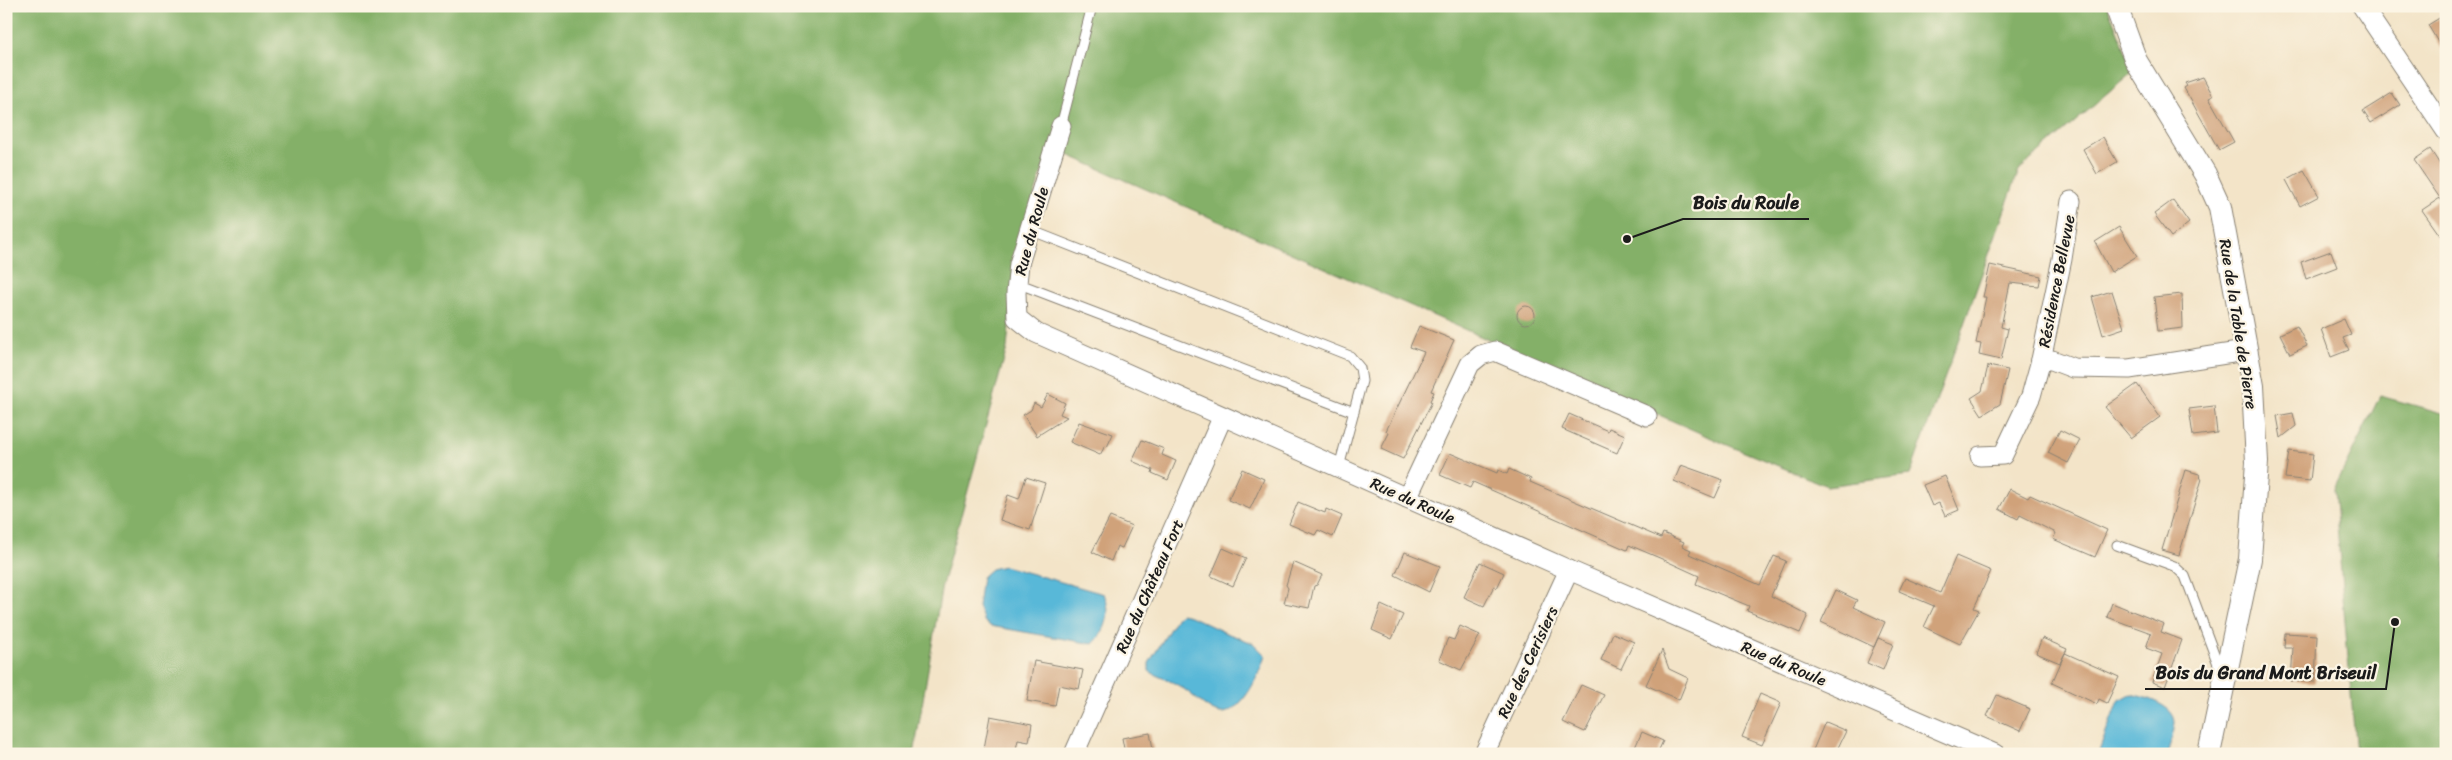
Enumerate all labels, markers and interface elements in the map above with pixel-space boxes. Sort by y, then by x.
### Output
street label: Rue du Roule [1006,183,1057,279]
callout: Bois du Roule [1683,186,1809,219]
text: Bois du Roule [1693,187,1799,219]
street label: Résidence Bellevue [2029,212,2084,350]
street label: Rue de la Table de Pierre [2211,237,2266,411]
street label: Rue du Roule [1366,469,1460,532]
street label: Rue du Château Fort [1107,514,1192,658]
street label: Rue des Cerisiers [1489,601,1566,723]
street label: Rue du Roule [1736,632,1831,695]
callout: Bois du Grand Mont Briseuil [2145,656,2386,689]
text: Bois du Grand Mont Briseuil [2156,657,2377,689]

